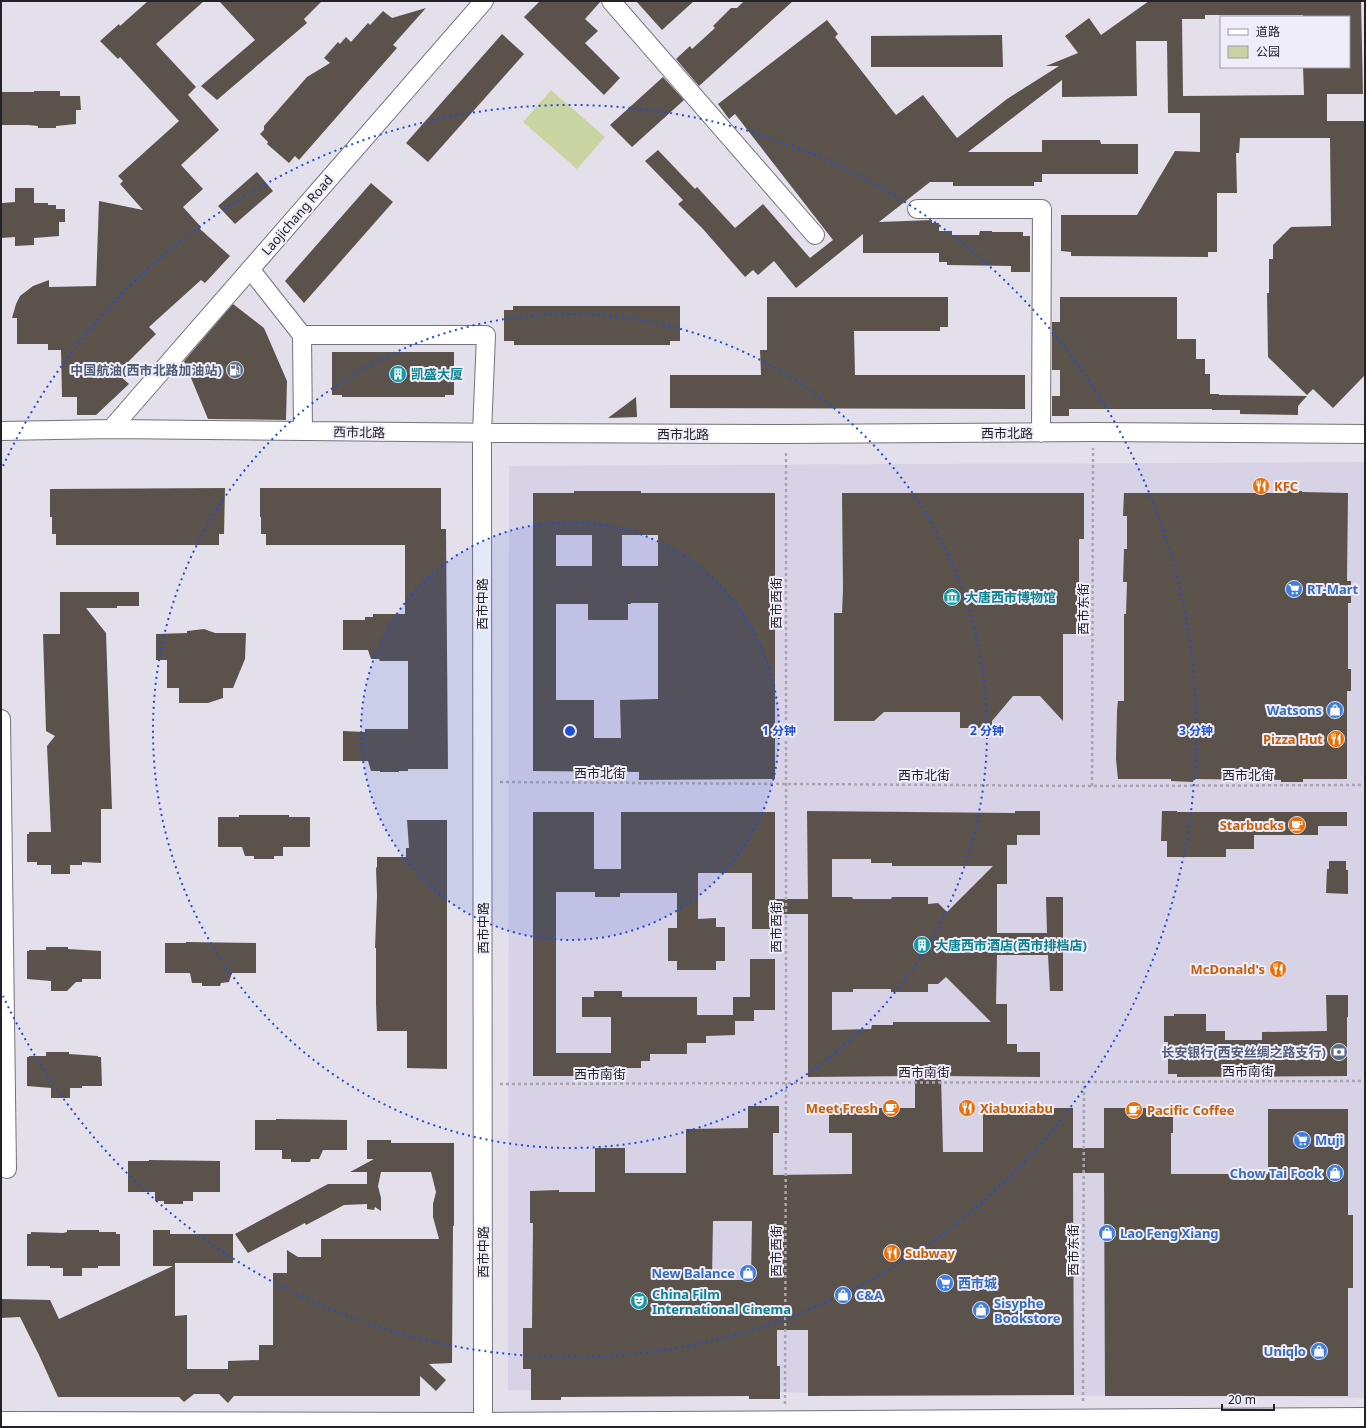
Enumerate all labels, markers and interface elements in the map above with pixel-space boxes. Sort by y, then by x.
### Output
legend [1220,16,1350,68]
text: 道路 [1256,23,1280,40]
text: 公园 [1256,43,1280,60]
street label: Laojichang Road [257,171,337,259]
fuel station icon: 中国航油(西市北路加油站) [225,360,245,380]
place label: 中国航油(西市北路加油站) [70,361,222,379]
building icon: 凯盛大厦 [388,364,408,384]
place label: 凯盛大厦 [411,365,463,383]
street label: 西市北路 [333,423,385,441]
street label: 西市北路 [981,424,1033,442]
street label: 西市北路 [657,425,709,443]
restaurant icon: KFC [1251,476,1271,496]
place label: KFC [1274,477,1298,495]
street label: 西市西街 [767,577,785,629]
street label: 西市中路 [473,578,491,630]
supermarket icon: RT-Mart [1284,579,1304,599]
place label: RT-Mart [1307,580,1359,598]
street label: 西市东街 [1074,583,1092,635]
museum icon: 大唐西市博物馆 [942,587,962,607]
place label: 大唐西市博物馆 [965,588,1056,606]
shop icon: Watsons [1325,700,1345,720]
place label: Watsons [1267,701,1322,719]
text: 1 分钟 [762,722,796,739]
text: 2 分钟 [970,722,1004,739]
text: 3 分钟 [1179,722,1213,739]
centre of rings [563,724,577,738]
restaurant icon: Pizza Hut [1326,729,1346,749]
place label: Pizza Hut [1263,730,1323,748]
street label: 西市北街 [574,764,626,782]
street label: 西市北街 [898,766,950,784]
street label: 西市北街 [1222,766,1274,784]
cafe icon: Starbucks [1287,815,1307,835]
place label: Starbucks [1220,816,1284,834]
street label: 西市西街 [767,901,785,953]
street label: 西市中路 [474,902,492,954]
building icon: 大唐西市酒店(西市排档店) [912,935,932,955]
place label: 大唐西市酒店(西市排档店) [935,936,1087,954]
restaurant icon: McDonald's [1268,959,1288,979]
place label: McDonald's [1190,960,1265,978]
bank icon: 长安银行(西安丝绸之路支行) [1329,1042,1349,1062]
place label: 长安银行(西安丝绸之路支行) [1161,1043,1326,1061]
street label: 西市南街 [1222,1062,1274,1080]
street label: 西市南街 [898,1063,950,1081]
street label: 西市南街 [574,1065,626,1083]
cafe icon: Meet Fresh [881,1098,901,1118]
restaurant icon: Xiabuxiabu [957,1098,977,1118]
place label: Meet Fresh [806,1099,878,1117]
place label: Xiabuxiabu [980,1099,1053,1117]
cafe icon: Pacific Coffee [1124,1100,1144,1120]
place label: Pacific Coffee [1147,1101,1235,1119]
supermarket icon: Muji [1292,1130,1312,1150]
place label: Muji [1315,1131,1344,1149]
shop icon: Chow Tai Fook [1325,1163,1345,1183]
place label: Chow Tai Fook [1230,1164,1323,1182]
shop icon: Lao Feng Xiang [1097,1223,1117,1243]
street label: 西市东街 [1064,1224,1082,1276]
place label: Lao Feng Xiang [1120,1224,1219,1242]
street label: 西市西街 [767,1225,785,1277]
street label: 西市中路 [474,1226,492,1278]
restaurant icon: Subway [882,1243,902,1263]
place label: Subway [905,1244,955,1262]
shop icon: New Balance [738,1263,758,1283]
place label: New Balance [651,1264,735,1282]
supermarket icon: 西市城 [935,1273,955,1293]
place label: 西市城 [958,1274,997,1292]
place label: China Film International Cinema [652,1285,791,1318]
shop icon: C&A [833,1285,853,1305]
place label: C&A [856,1286,883,1304]
theatre icon: China Film International Cinema [629,1291,649,1311]
place label: Sisyphe Bookstore [994,1294,1061,1327]
shop icon: Sisyphe Bookstore [971,1300,991,1320]
shop icon: Uniqlo [1309,1341,1329,1361]
place label: Uniqlo [1264,1342,1306,1360]
scale bar [1222,1386,1274,1412]
text: 20 m [1228,1391,1256,1408]

